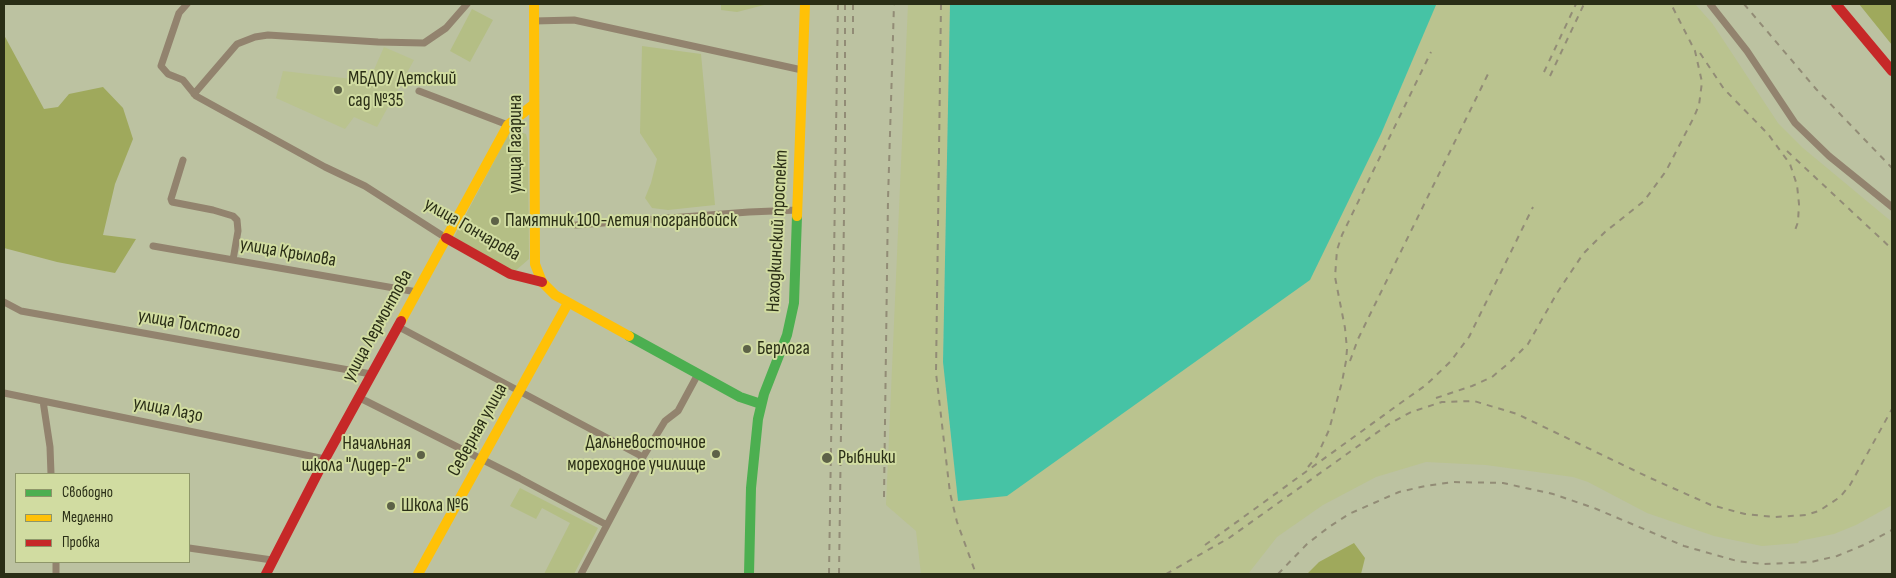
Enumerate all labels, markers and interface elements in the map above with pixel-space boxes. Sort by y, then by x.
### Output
place label: МБДОУ Детский сад №35 [348,68,456,112]
marker: МБДОУ Детский сад №35 [332,84,344,96]
street label: улица Гагарина [505,95,527,193]
street label: Находкинский проспект [762,149,794,313]
street label: улица Гончарова [420,193,524,267]
place label: Памятник 100-летия погранвойск [505,210,737,232]
marker: Памятник 100-летия погранвойск [489,215,501,227]
street label: улица Крылова [238,233,338,273]
street label: улица Лермонтова [338,266,418,386]
street label: улица Толстого [136,305,242,345]
place label: Берлога [757,338,810,360]
marker: Берлога [741,343,753,355]
street label: Северная улица [443,379,513,481]
street label: улица Лазо [131,392,205,428]
place label: Дальневосточное мореходное училище [567,432,706,476]
place label: Начальная школа "Лидер-2" [302,433,411,477]
place label: Рыбники [838,447,896,469]
marker: Дальневосточное мореходное училище [710,448,722,460]
marker: Начальная школа "Лидер-2" [415,449,427,461]
marker: Рыбники [820,451,834,465]
legend [15,473,190,563]
text: Свободно [62,483,113,502]
place label: Школа №6 [401,495,469,517]
marker: Школа №6 [385,500,397,512]
text: Медленно [62,508,113,527]
text: Пробка [62,533,100,552]

